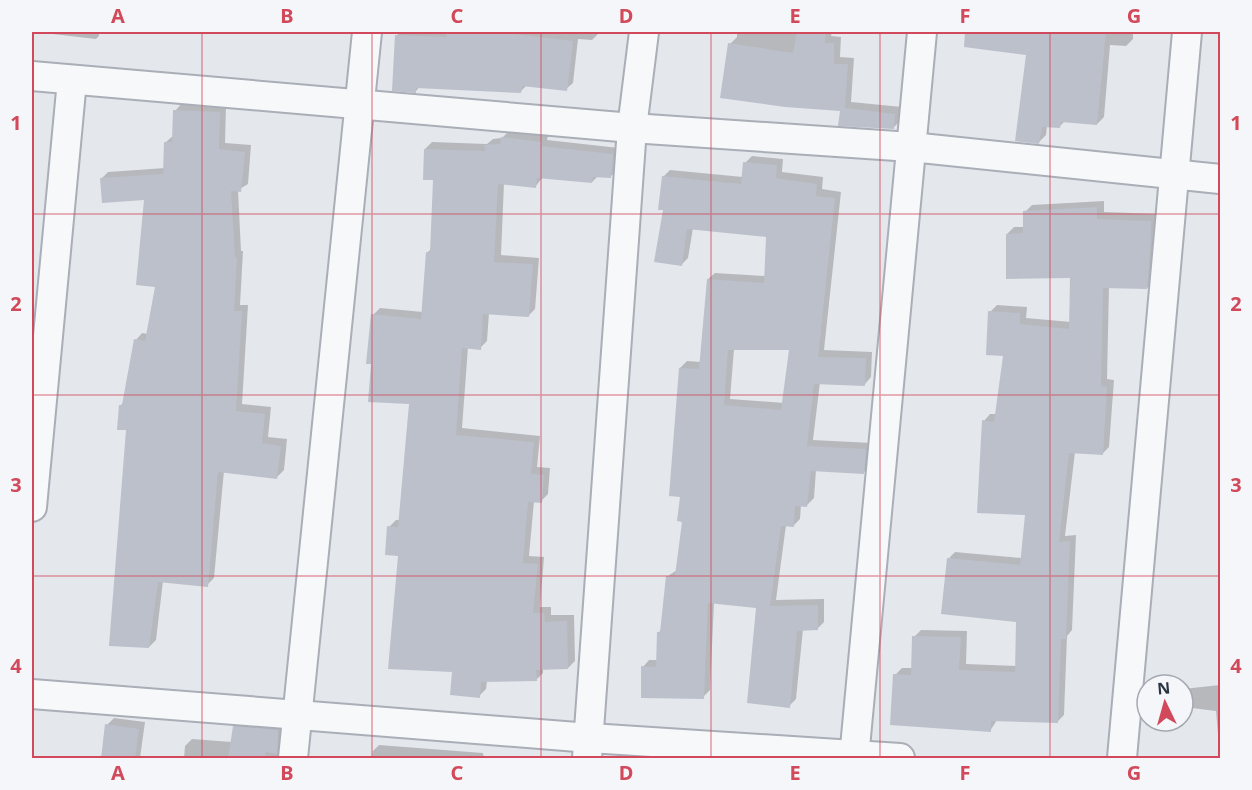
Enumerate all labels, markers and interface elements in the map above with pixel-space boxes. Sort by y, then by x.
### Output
text: A [111,2,125,29]
text: B [280,2,294,29]
text: C [451,2,464,29]
text: D [619,2,633,29]
text: E [789,2,801,29]
text: F [960,2,970,29]
text: G [1127,2,1141,29]
text: 1 [10,109,22,136]
text: 1 [1230,109,1242,136]
text: 2 [10,290,22,317]
text: 2 [1230,290,1242,317]
text: 3 [10,471,22,498]
text: 3 [1230,471,1242,498]
text: 4 [10,652,22,679]
text: 4 [1230,652,1242,679]
north arrow [1135,673,1195,733]
text: N [1156,677,1171,700]
text: A [111,759,125,786]
text: B [280,759,294,786]
text: C [451,759,464,786]
text: D [619,759,633,786]
text: E [789,759,801,786]
text: F [960,759,970,786]
text: G [1127,759,1141,786]

